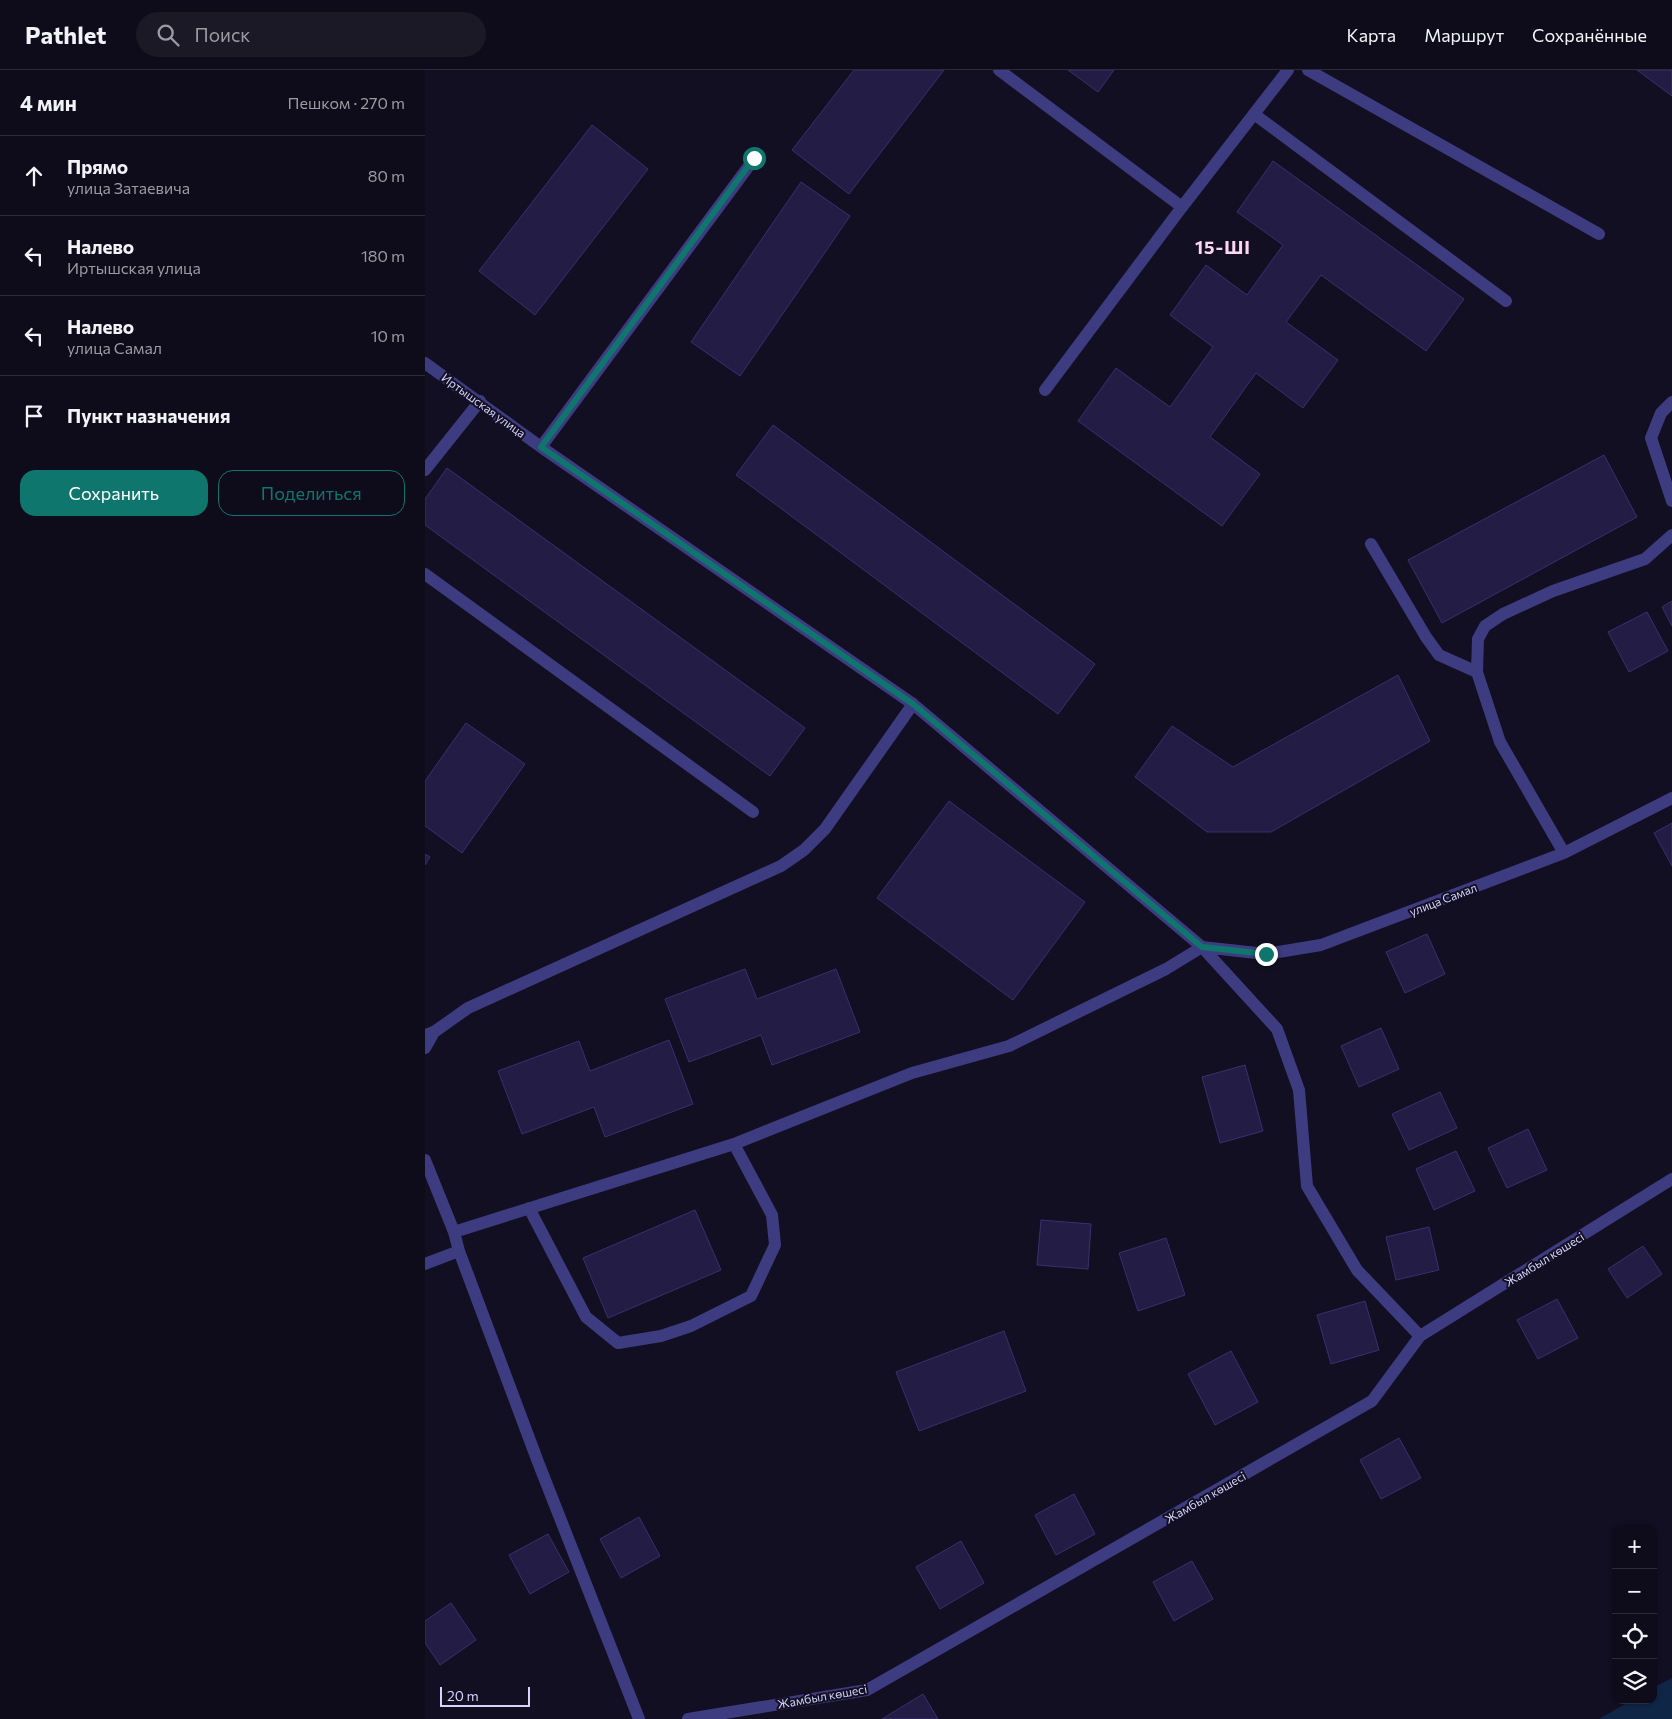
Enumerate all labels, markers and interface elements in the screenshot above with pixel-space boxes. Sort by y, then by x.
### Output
search box [136,12,486,57]
text: Pathlet [25,20,106,49]
icon: search [154,21,182,49]
text: Поиск [194,23,250,46]
text: Карта [1347,24,1396,46]
text: Маршрут [1424,24,1504,46]
text: Сохранённые [1532,24,1647,46]
text: 4 мин [20,90,77,115]
text: Пешком · 270 m [288,93,405,112]
route start [743,147,766,170]
text: Прямо [67,155,128,178]
icon: ahead [20,162,48,190]
text: 80 m [368,166,405,185]
text: улица Затаевича [67,178,190,197]
text: Налево [67,235,134,258]
district label: 15-ШІ [1195,236,1251,258]
icon: left [20,242,48,270]
text: 180 m [361,246,405,265]
text: Иртышская улица [67,258,201,277]
text: Налево [67,315,134,338]
icon: left [20,322,48,350]
text: 10 m [371,326,405,345]
text: улица Самал [67,338,162,357]
street label: Иртышская улица [439,370,529,440]
icon: arrive [20,402,48,430]
text: Пункт назначения [67,404,230,427]
button: Сохранить [20,470,208,516]
button: Поделиться [218,470,405,516]
street label: улица Самал [1407,880,1479,918]
route end [1255,943,1278,966]
street label: Жамбыл көшесі [1502,1229,1586,1289]
street label: Жамбыл көшесі [1162,1468,1248,1526]
map controls [1612,1524,1657,1704]
button: + [1612,1524,1657,1569]
button: − [1612,1569,1657,1614]
button: locate [1612,1614,1657,1659]
button: layers [1612,1659,1657,1704]
street label: Жамбыл көшесі [776,1681,868,1711]
scale bar [440,1684,530,1707]
text: 20 m [447,1687,479,1704]

